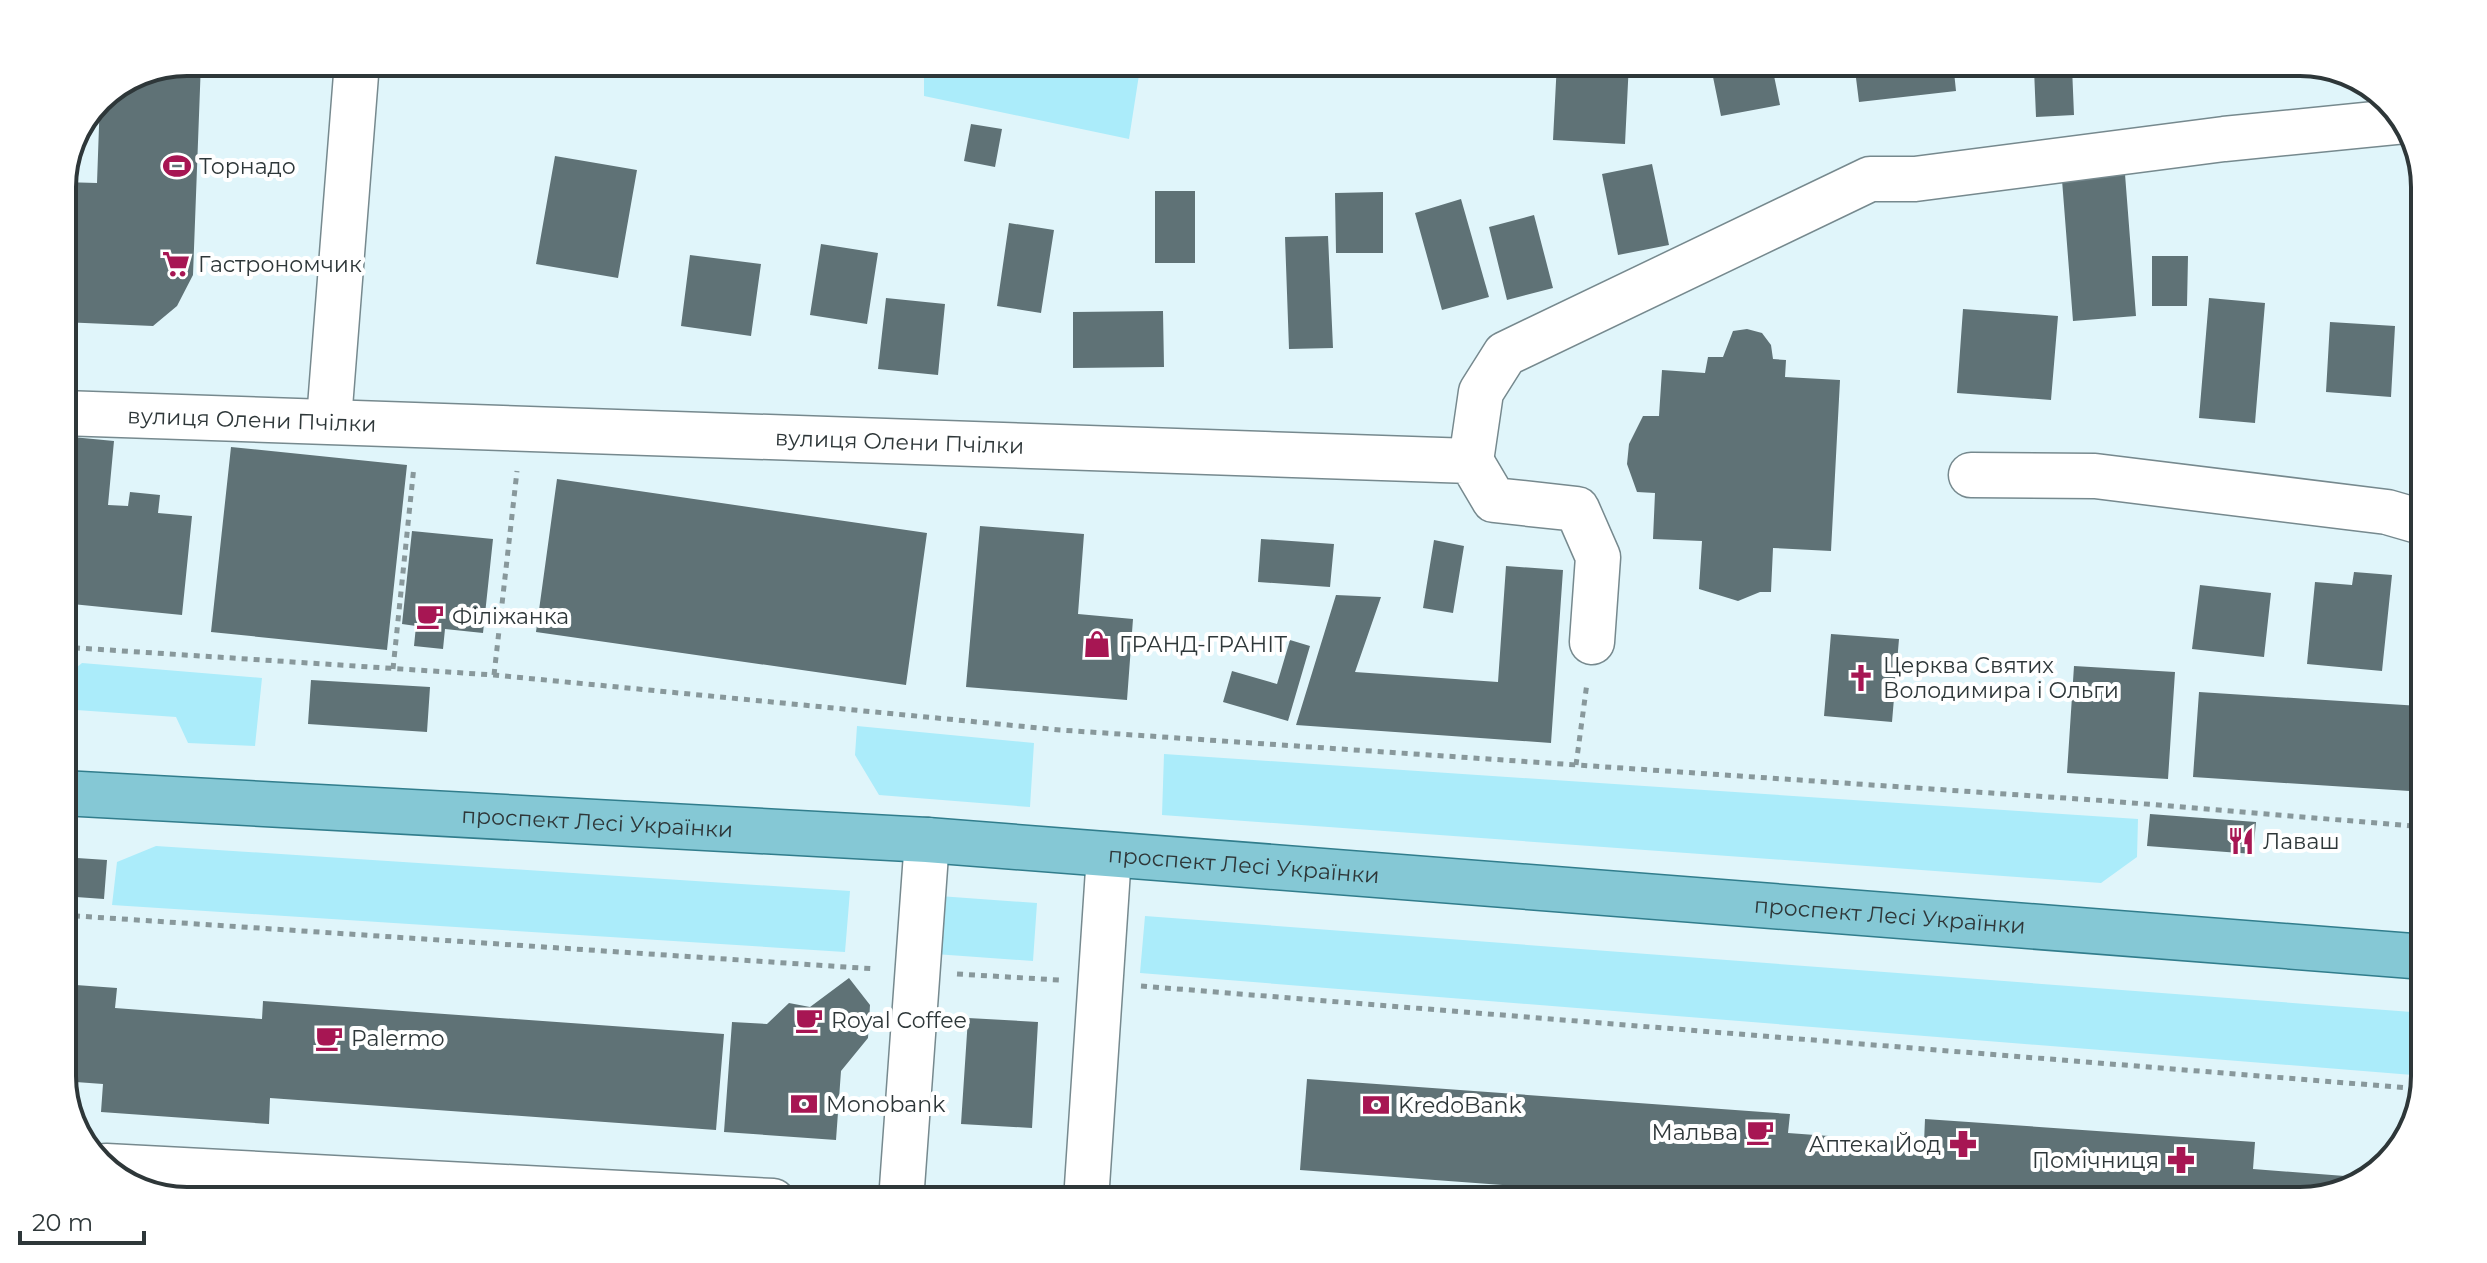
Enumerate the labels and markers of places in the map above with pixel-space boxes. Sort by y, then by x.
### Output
sports icon: Торнадо [162,151,192,181]
place label: Торнадо [199,153,296,180]
supermarket icon: Гастрономчик [161,249,191,279]
place label: Гастрономчик [198,251,362,278]
cafe icon: Філіжанка [415,601,445,631]
place label: Філіжанка [452,603,569,630]
shop icon: ГРАНД-ГРАНІТ [1082,629,1112,659]
place label: ГРАНД-ГРАНІТ [1119,631,1287,658]
place label: Церква Святих Володимира і Ольги [1883,652,2119,704]
church icon: Церква Святих Володимира і Ольги [1846,663,1876,693]
restaurant icon: Лаваш [2226,826,2256,856]
place label: Лаваш [2263,828,2340,855]
cafe icon: Royal Coffee [794,1005,824,1035]
place label: Royal Coffee [831,1007,967,1034]
cafe icon: Palermo [314,1023,344,1053]
place label: Palermo [351,1025,444,1052]
bank icon: Monobank [789,1089,819,1119]
bank icon: KredoBank [1361,1090,1391,1120]
place label: Monobank [826,1091,946,1118]
place label: KredoBank [1398,1092,1522,1119]
cafe icon: Мальва [1745,1117,1775,1147]
place label: Мальва [1651,1119,1738,1146]
pharmacy icon: Аптека Йод [1948,1129,1978,1159]
place label: Аптека Йод [1809,1131,1941,1158]
pharmacy icon: Помічниця [2166,1145,2196,1175]
place label: Помічниця [2032,1147,2159,1174]

